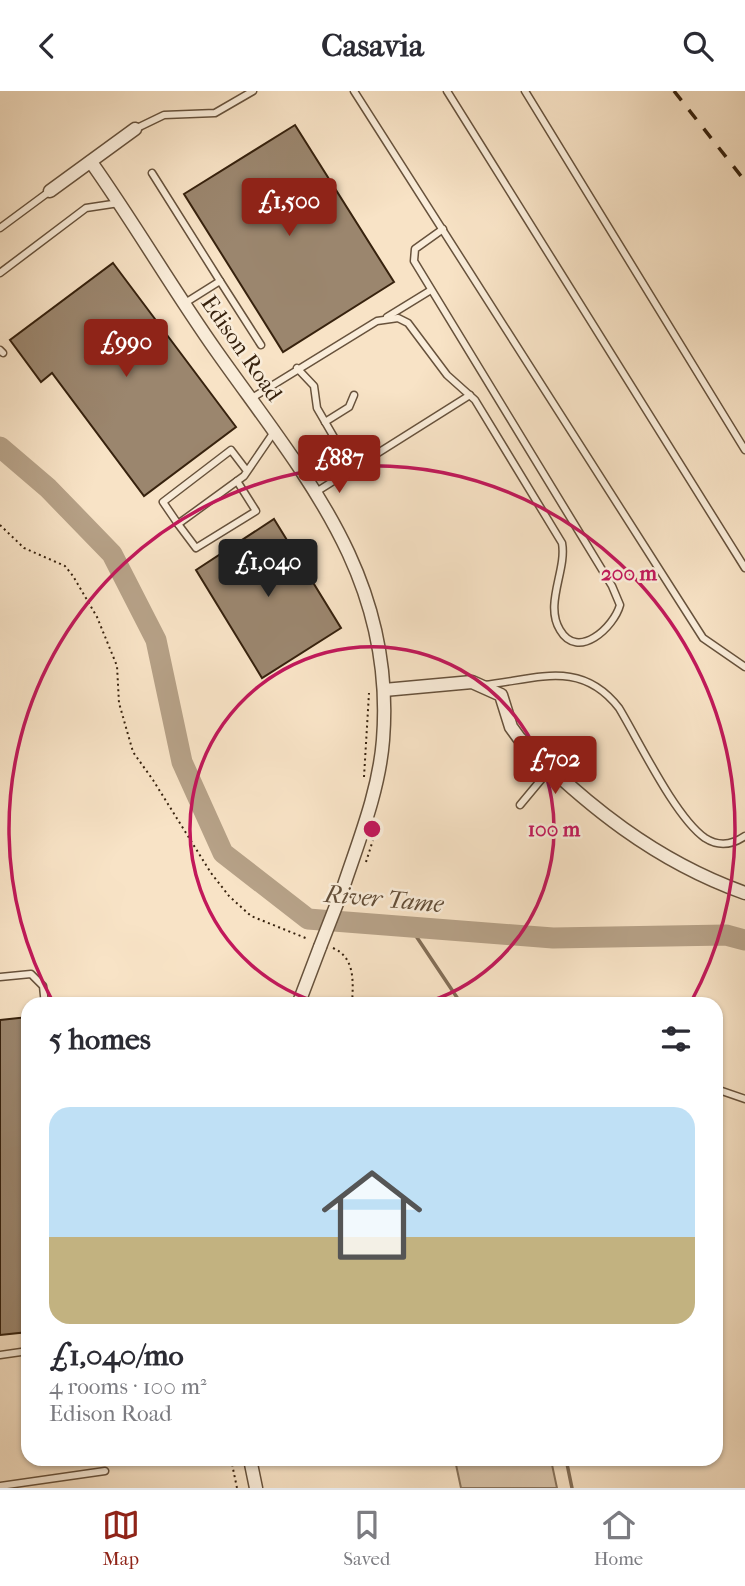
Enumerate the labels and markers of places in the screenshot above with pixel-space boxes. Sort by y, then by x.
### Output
pin: £1,500 [232,179,346,238]
pin: £990 [85,320,167,379]
pin: £887 [298,435,380,495]
pin: £1,040 [211,539,325,599]
pin: £702 [514,737,596,796]
centre of rings [360,817,384,841]

